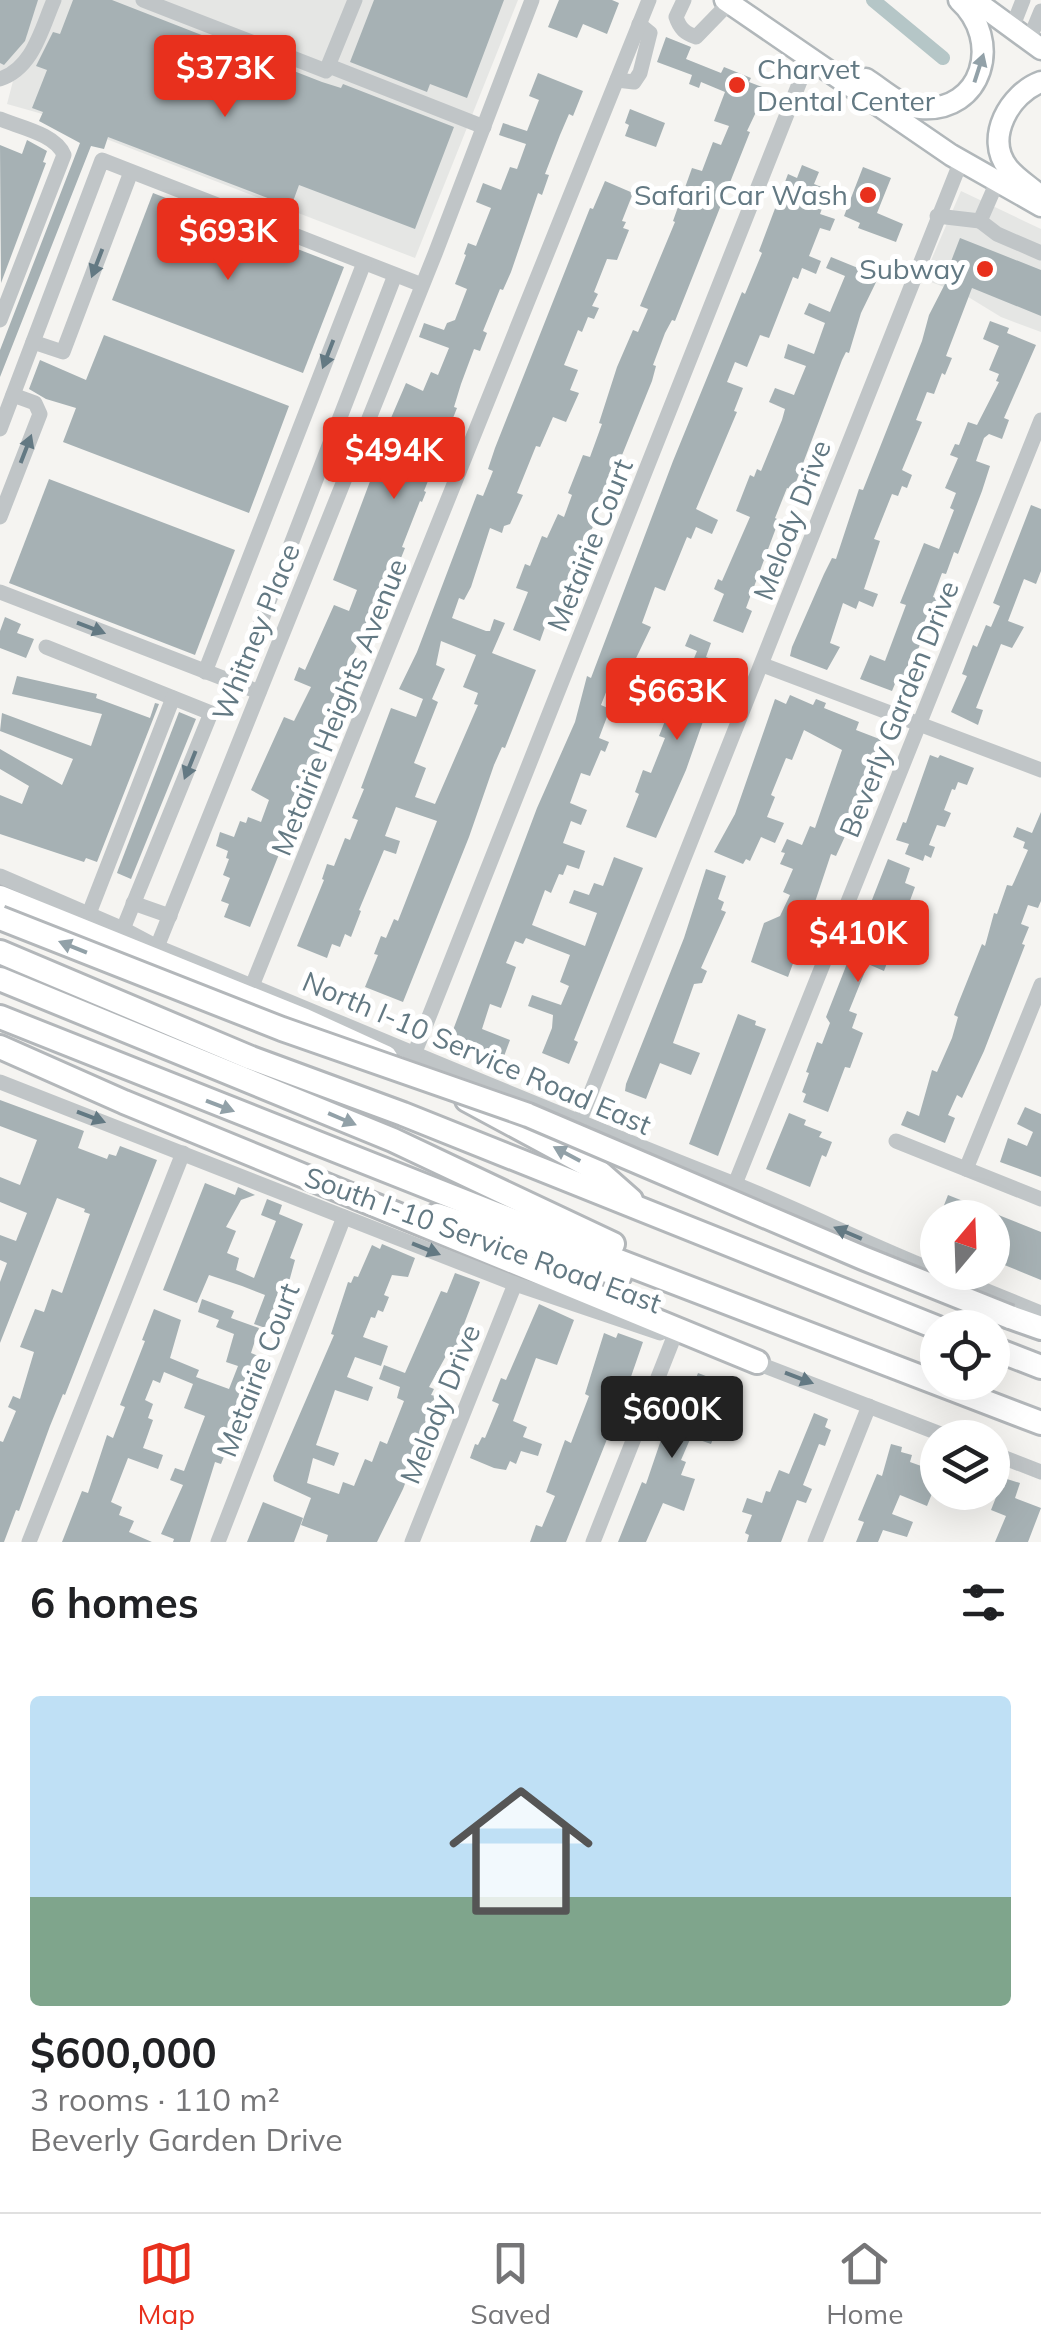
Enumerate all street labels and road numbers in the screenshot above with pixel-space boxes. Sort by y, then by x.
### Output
street label: Melody Drive [745,435,838,605]
street label: Metairie Court [539,453,640,636]
street label: Whitney Place [204,538,307,726]
street label: Metairie Heights Avenue [263,553,414,860]
street label: Beverly Garden Drive [831,575,966,842]
street label: North I-10 Service Road East [298,963,657,1142]
street label: South I-10 Service Road East [300,1159,667,1321]
street label: Metairie Court [208,1278,307,1461]
street label: Melody Drive [392,1319,487,1488]

